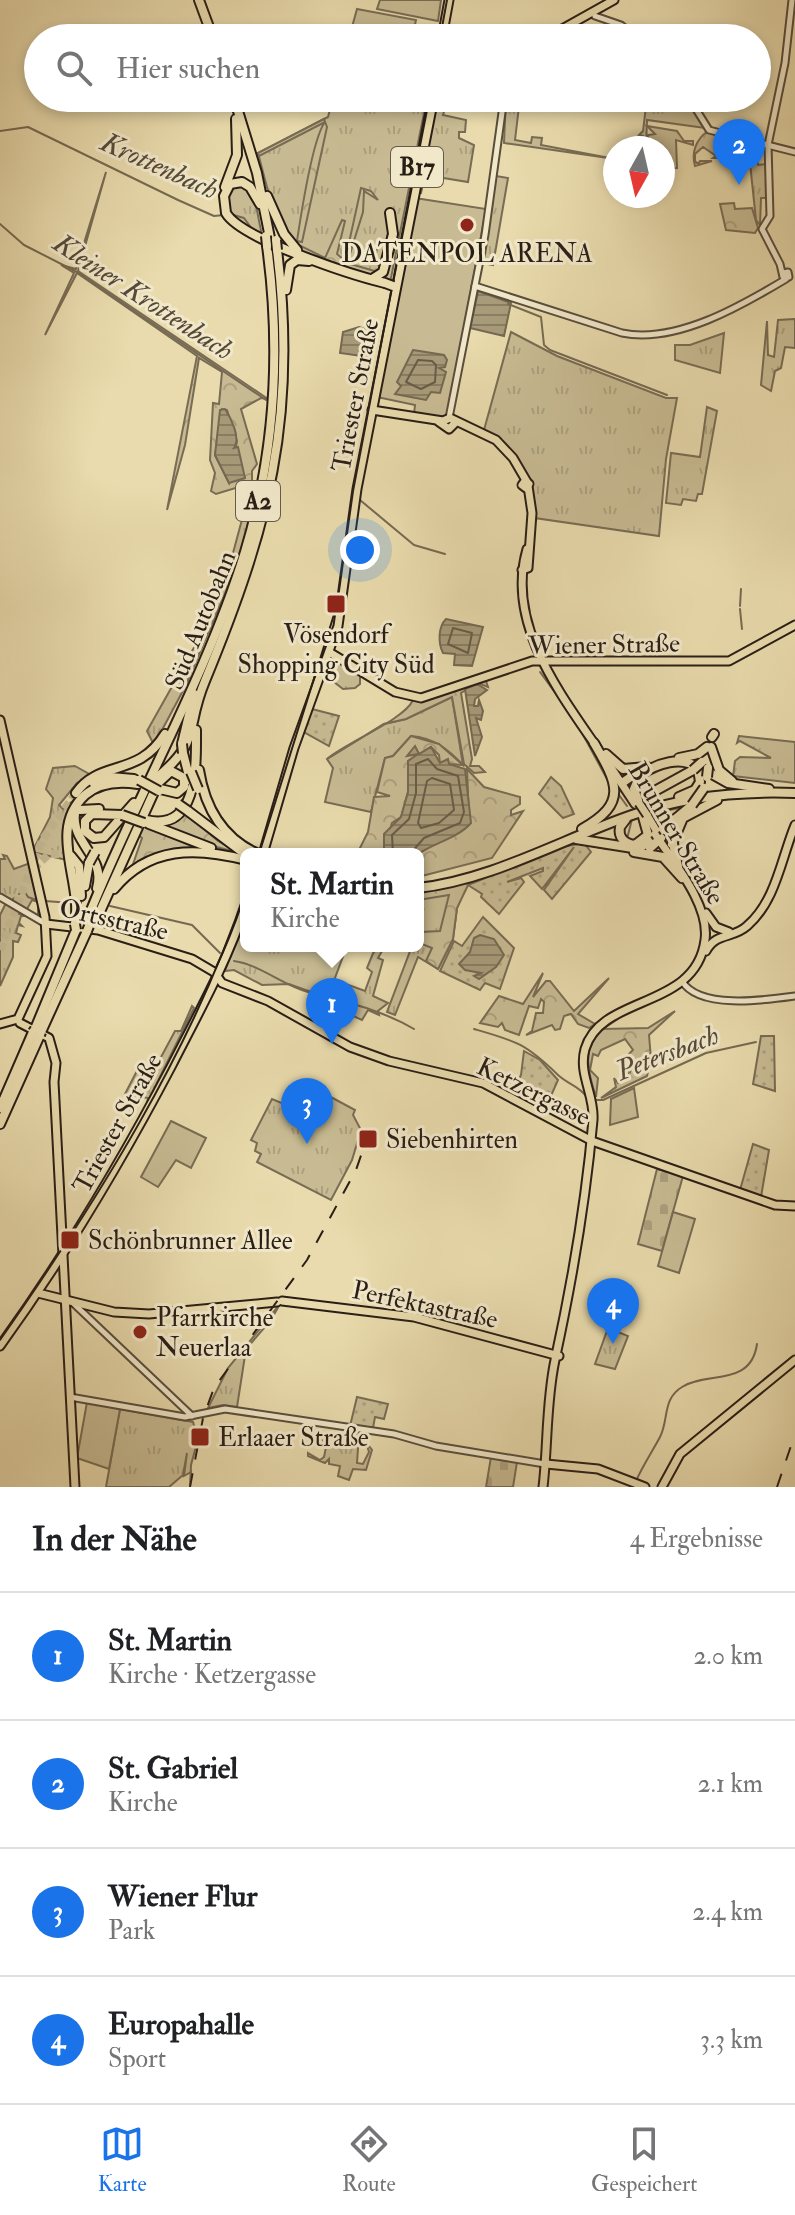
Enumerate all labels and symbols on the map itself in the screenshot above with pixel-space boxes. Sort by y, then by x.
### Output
pin: 2 [713,119,765,185]
water label: Krottenbach [93,124,224,208]
north arrow [603,136,675,208]
road number: B17 [391,147,443,187]
marker: DATENPOL ARENA [458,216,476,234]
water label: Kleiner Krottenbach [45,225,240,368]
place label: DATENPOL ARENA [341,238,593,270]
street label: Triester Straße [325,316,387,475]
road number: A2 [236,481,280,521]
your location [340,530,380,570]
street label: Süd Autobahn [159,546,243,695]
marker: Vösendorf Shopping City Süd [325,593,347,615]
place label: Vösendorf Shopping City Süd [238,619,435,682]
street label: Wiener Straße [527,628,680,662]
street label: Brunner Straße [621,756,731,911]
street label: Ortsstraße [56,892,171,948]
pin: 1 [306,978,358,1044]
water label: Petersbach [610,1018,724,1089]
street label: Triester Straße [66,1048,170,1199]
street label: Ketzergasse [472,1051,596,1133]
pin: 3 [281,1078,333,1144]
place label: Siebenhirten [386,1124,518,1156]
marker: Siebenhirten [357,1128,379,1150]
place label: Schönbrunner Allee [88,1225,293,1257]
marker: Schönbrunner Allee [59,1229,81,1251]
street label: Perfektastraße [349,1274,501,1336]
pin: 4 [587,1278,639,1344]
place label: Pfarrkirche Neuerlaa [156,1302,274,1364]
marker: Pfarrkirche Neuerlaa [131,1323,149,1341]
place label: Erlaaer Straße [218,1422,369,1454]
marker: Erlaaer Straße [189,1426,211,1448]

